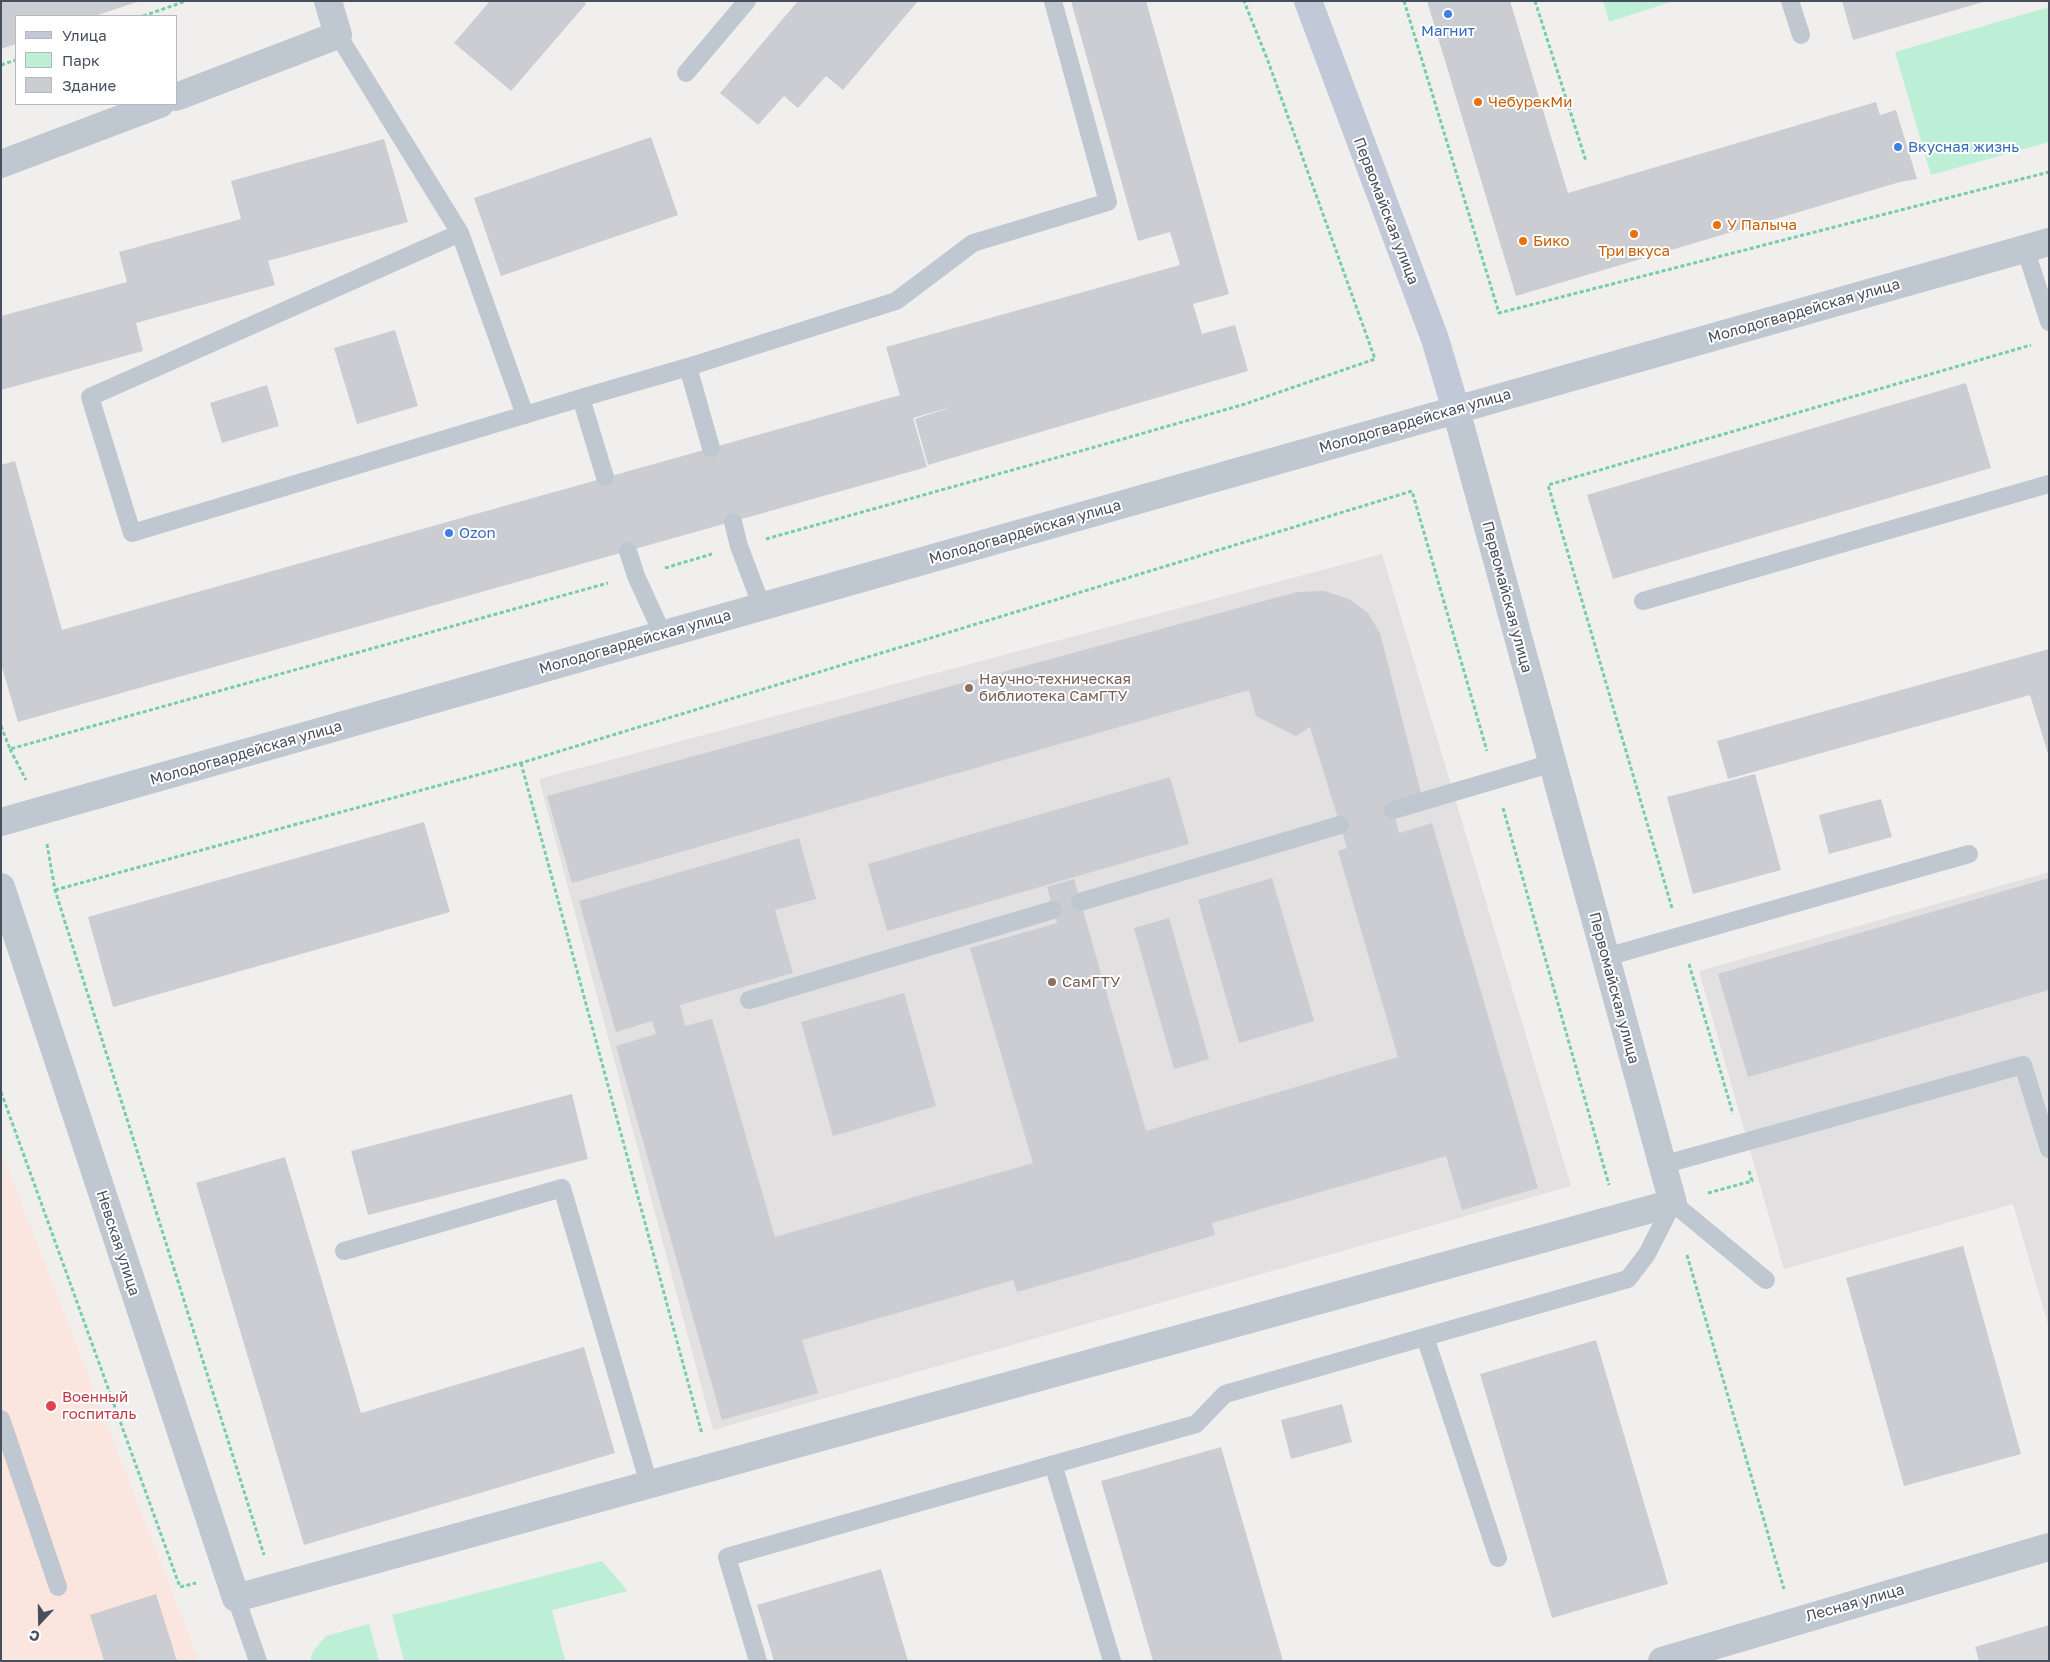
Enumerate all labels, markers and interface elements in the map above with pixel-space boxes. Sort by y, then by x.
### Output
marker: Магнит [1442,8,1454,20]
legend [15,15,178,105]
place label: Магнит [1421,22,1475,40]
text: Улица [62,26,107,44]
text: Парк [62,51,100,69]
text: Здание [62,76,116,94]
place label: ЧебурекМи [1488,93,1572,111]
marker: ЧебурекМи [1472,96,1484,108]
street label: Первомайская улица [1350,135,1422,287]
place label: Вкусная жизнь [1908,138,2019,156]
marker: Вкусная жизнь [1892,141,1904,153]
place label: У Палыча [1727,216,1797,234]
marker: У Палыча [1711,219,1723,231]
marker: Три вкуса [1628,228,1640,240]
place label: Бико [1533,232,1569,250]
marker: Бико [1517,235,1529,247]
place label: Три вкуса [1598,242,1670,260]
street label: Молодогвардейская улица [1706,275,1902,347]
street label: Молодогвардейская улица [1317,385,1513,457]
street label: Молодогвардейская улица [927,496,1123,568]
street label: Первомайская улица [1478,519,1536,675]
place label: Ozon [459,524,496,542]
marker: Ozon [443,527,455,539]
street label: Молодогвардейская улица [537,606,733,678]
place label: Научно-техническая библиотека СамГТУ [979,670,1131,705]
marker: Научно-техническая библиотека СамГТУ [963,682,975,694]
street label: Молодогвардейская улица [148,717,344,789]
street label: Первомайская улица [1585,910,1643,1066]
place label: СамГТУ [1062,973,1120,991]
marker: СамГТУ [1046,976,1058,988]
street label: Невская улица [92,1188,144,1298]
place label: Военный госпиталь [62,1388,136,1423]
marker: Военный госпиталь [44,1399,58,1413]
street label: Лесная улица [1804,1580,1906,1626]
north arrow [15,1597,65,1647]
text: С [27,1627,42,1646]

